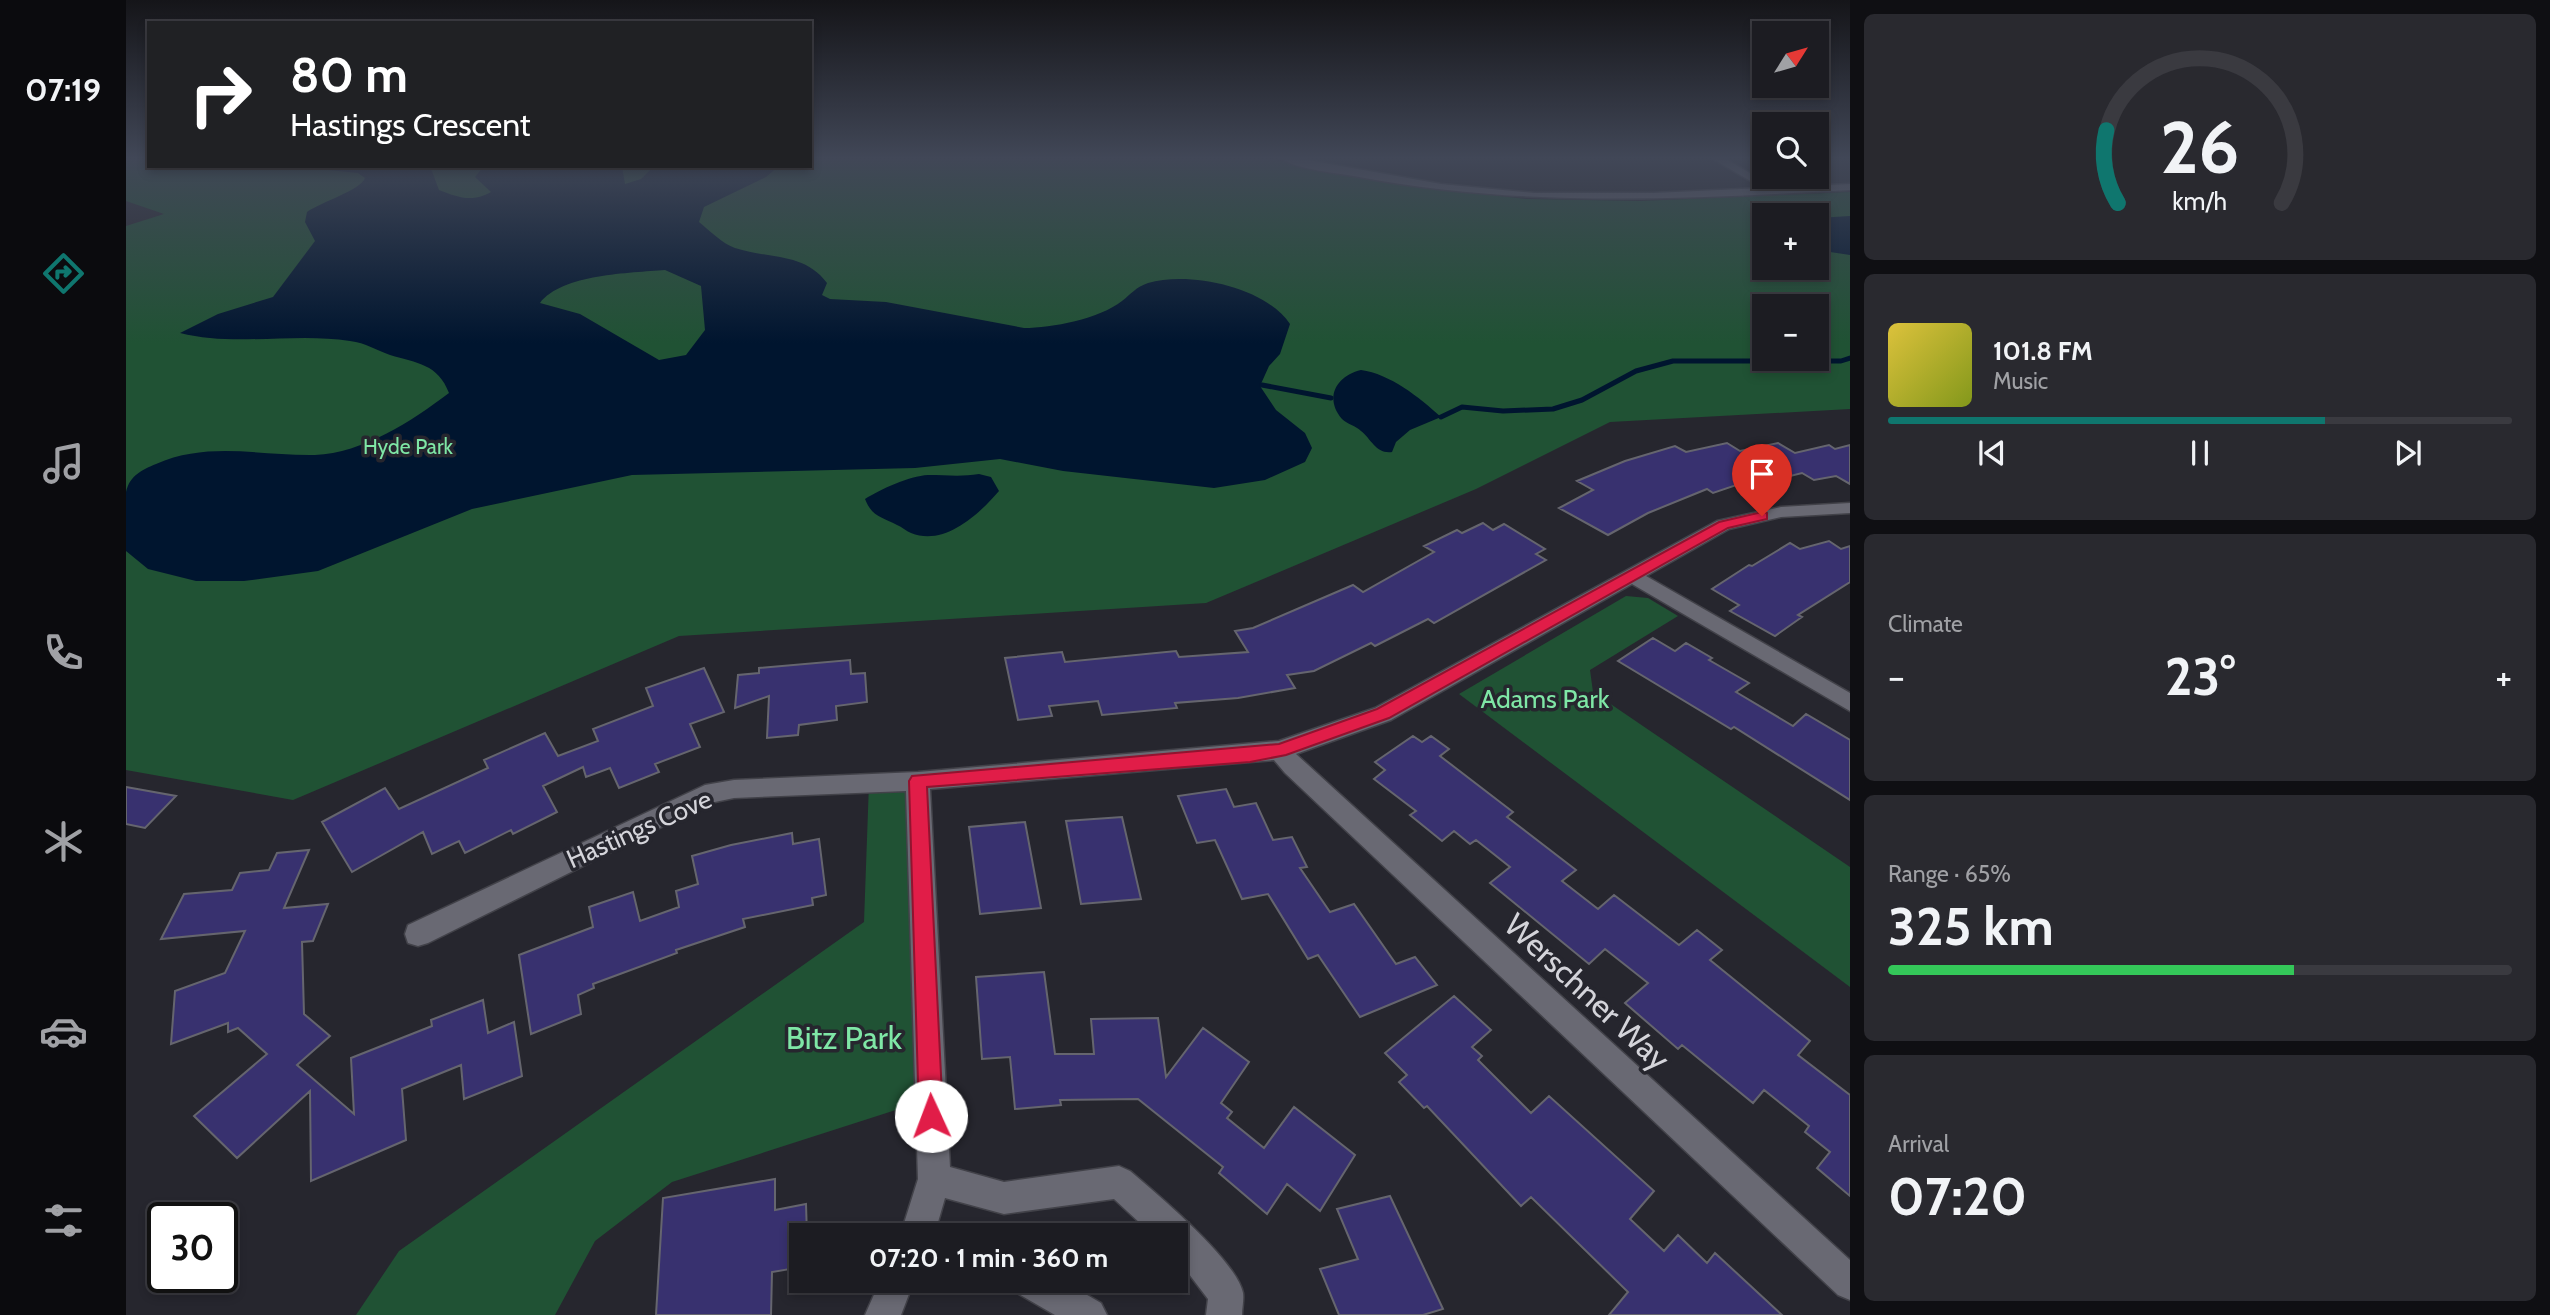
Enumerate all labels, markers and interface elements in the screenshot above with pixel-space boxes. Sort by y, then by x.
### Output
north arrow [1752,21,1829,98]
map controls [1752,21,1829,371]
text: 80 m [290,45,408,104]
icon: right [175,49,266,140]
text: 07:19 [25,70,101,109]
text: 26 [2160,103,2240,191]
text: Hastings Crescent [290,105,531,144]
button: search [1752,112,1829,189]
text: km/h [2173,186,2227,216]
button: + [1752,203,1829,280]
icon: directions [39,249,88,298]
button: − [1752,294,1829,371]
text: 101.8 FM [1993,335,2093,367]
text: Music [1993,367,2048,395]
park label: Hyde Park [363,434,454,459]
icon: previous [1973,434,2011,472]
icon: pause [2181,434,2219,472]
icon: next [2389,434,2427,472]
icon: music [39,439,88,488]
pin [1732,444,1792,516]
icon: arrive [1743,455,1781,493]
text: Climate [1888,610,1963,638]
icon: phone [39,628,88,677]
text: 23° [2165,645,2235,708]
text: − [1888,653,1905,700]
text: + [2495,653,2512,700]
park label: Adams Park [1481,683,1610,715]
street label: Hastings Cove [562,783,716,875]
icon: climate [39,817,88,866]
text: Range · 65% [1888,860,2011,888]
text: 325 km [1888,895,2054,958]
street label: Werschner Way [1496,905,1678,1078]
icon: car [39,1007,88,1056]
park label: Bitz Park [786,1018,903,1057]
position arrow [894,1079,968,1153]
text: Arrival [1888,1130,1949,1158]
text: 07:20 [1888,1165,2027,1228]
icon: filters [39,1196,88,1245]
speed limit sign: 30 [147,1202,238,1293]
text: 07:20 · 1 min · 360 m [869,1242,1108,1274]

